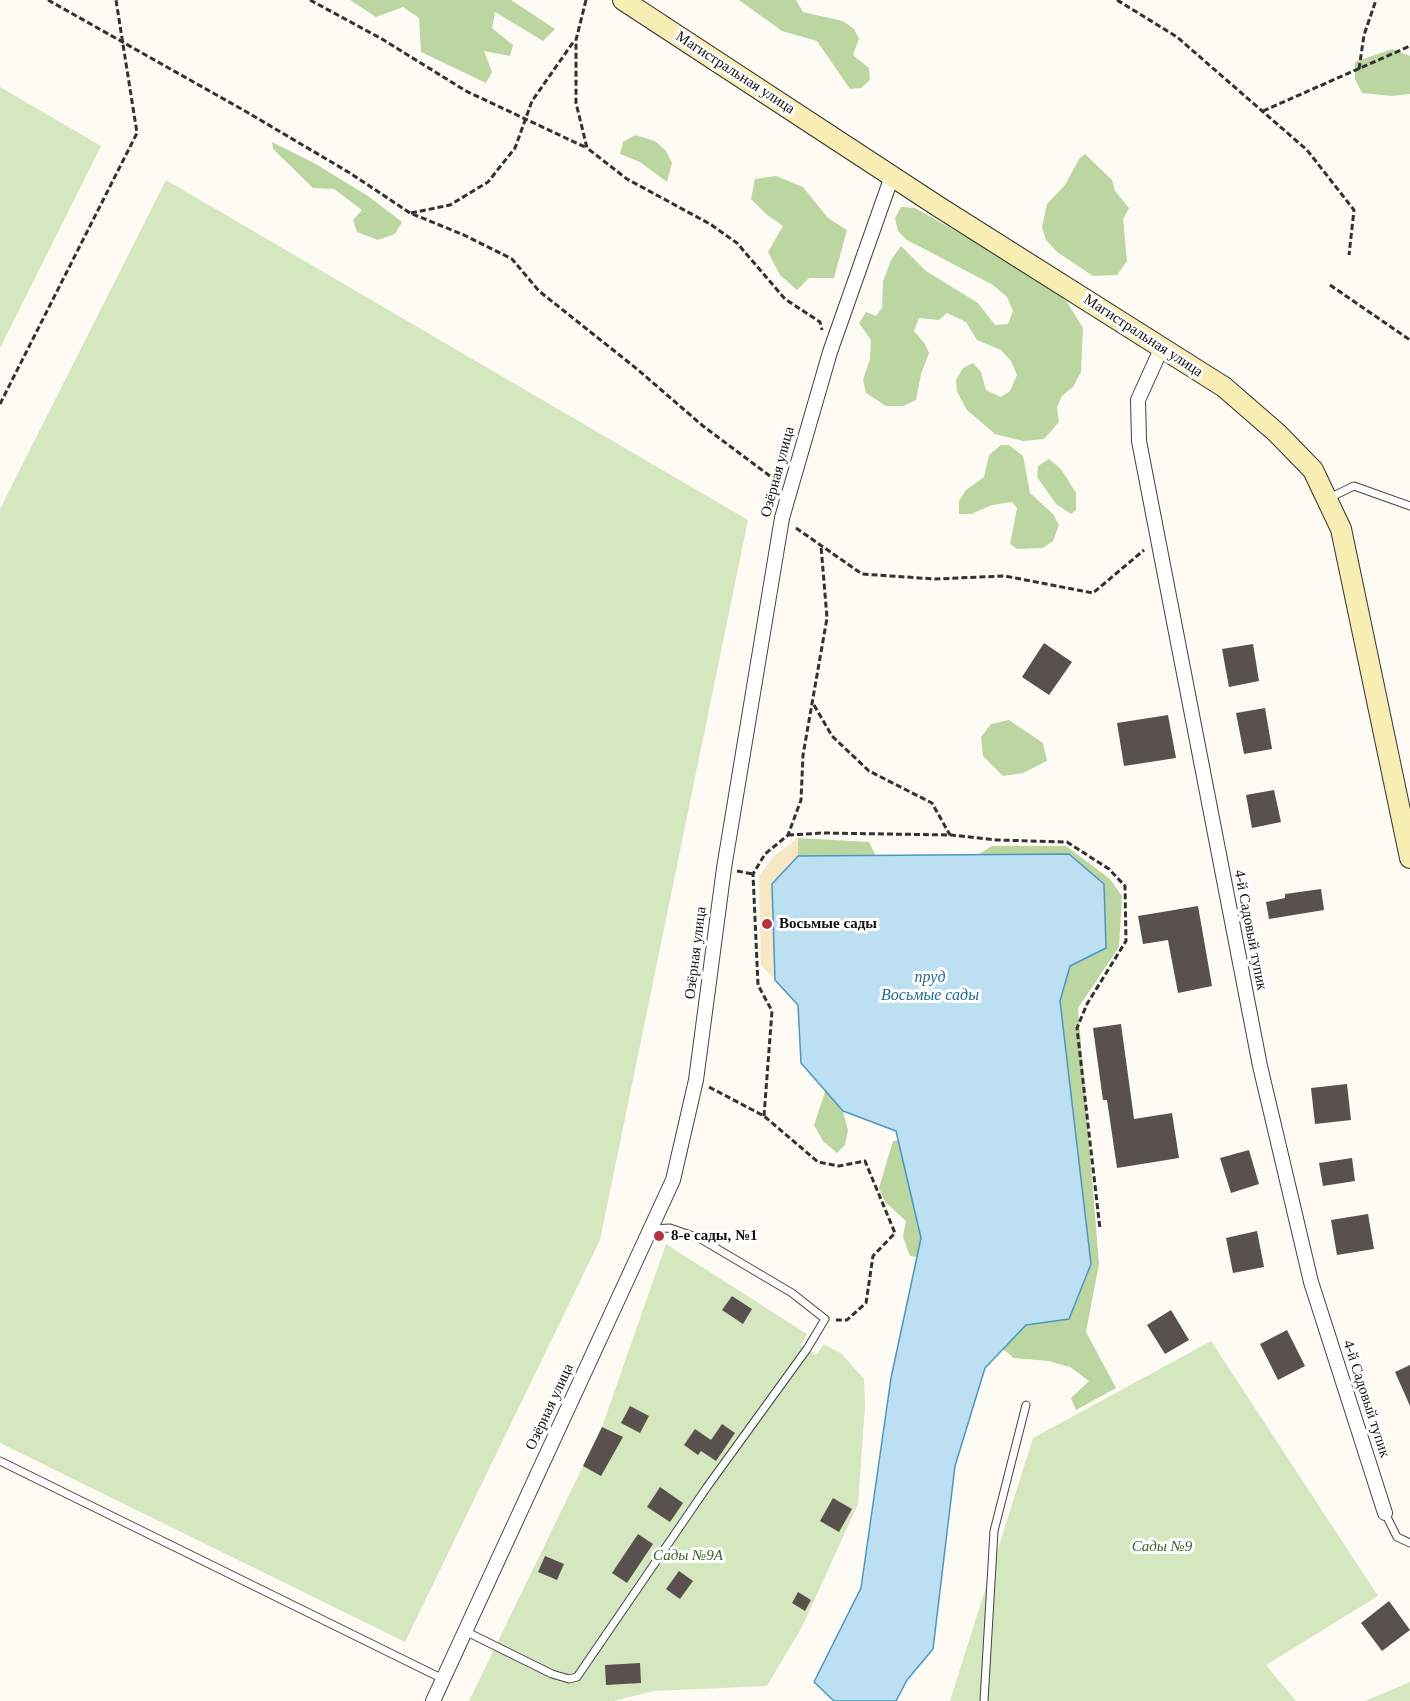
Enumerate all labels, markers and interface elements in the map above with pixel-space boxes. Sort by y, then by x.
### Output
street label: Магистральная улица [672,28,798,118]
street label: Магистральная улица [1080,291,1206,381]
street label: Озёрная улица [757,425,799,519]
street label: 4-й Садовый тупик [1230,868,1270,992]
street label: Озёрная улица [681,906,711,1000]
place label: Восьмые сады [779,915,877,933]
marker: Восьмые сады [760,917,774,931]
water label: пруд Восьмые сады [881,968,979,1006]
place label: 8-е сады, №1 [671,1227,758,1245]
marker: 8-е сады, №1 [652,1229,666,1243]
street label: 4-й Садовый тупик [1339,1338,1393,1460]
street label: Озёрная улица [522,1361,578,1453]
park label: Сады №9 [1132,1538,1192,1556]
park label: Сады №9А [653,1547,723,1565]

